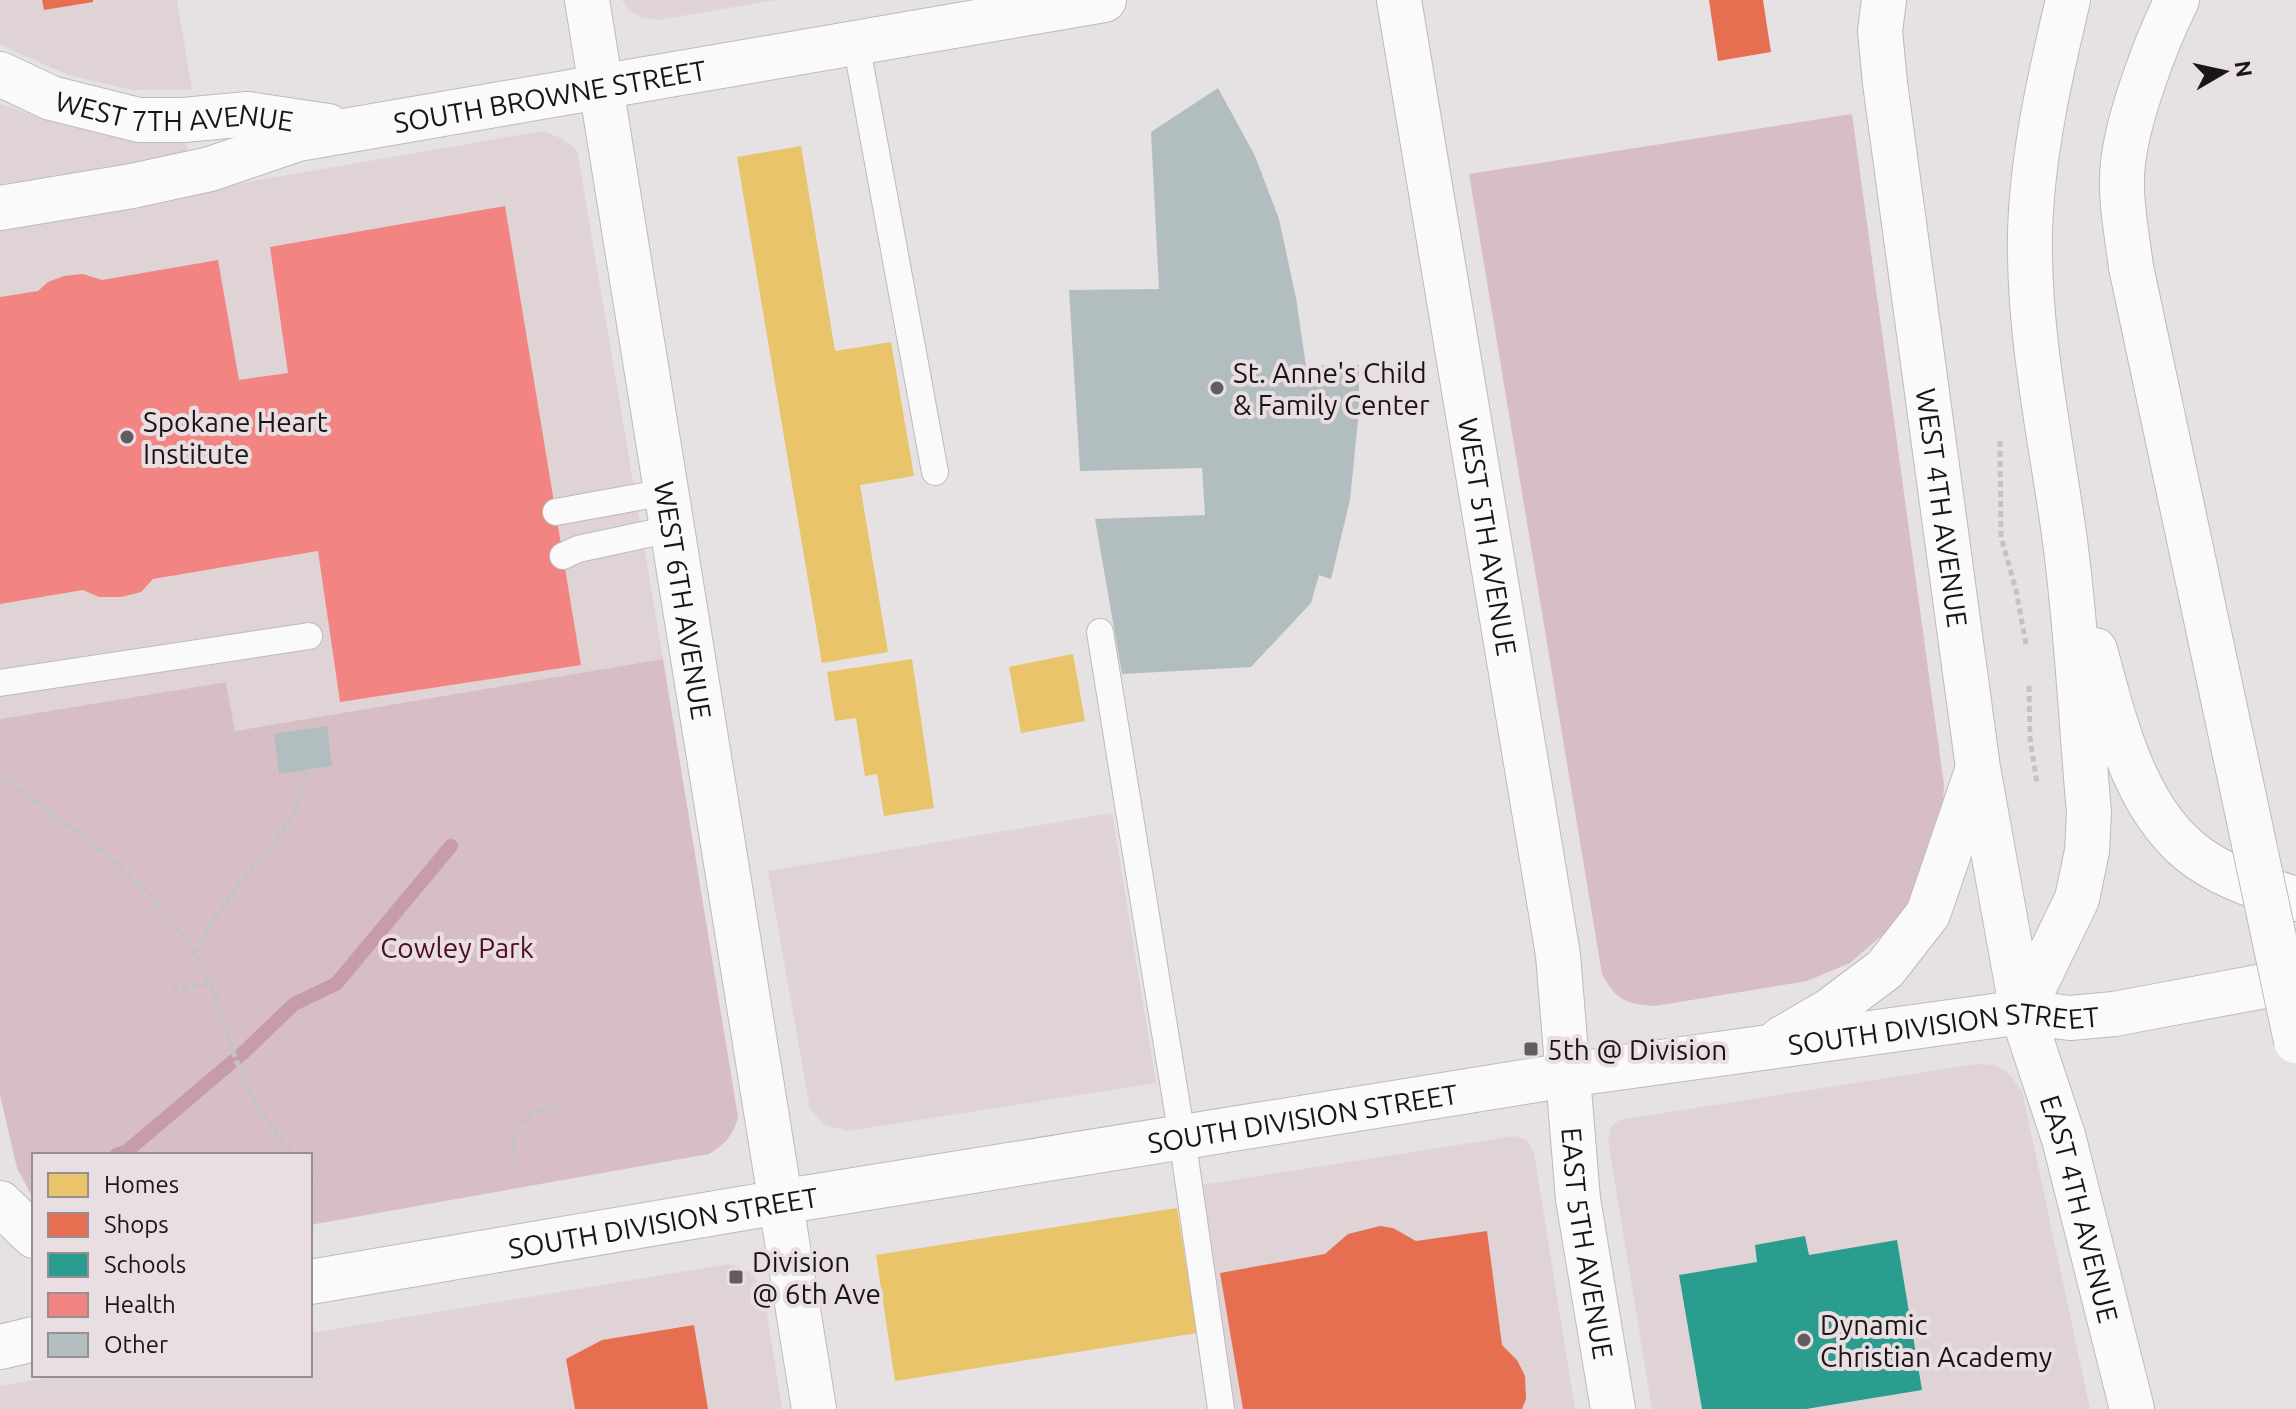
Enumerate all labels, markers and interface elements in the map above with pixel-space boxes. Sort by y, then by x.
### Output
north arrow [2184,32,2264,112]
street label: SOUTH BROWNE STREET [391,53,709,138]
text: N [2231,59,2258,79]
street label: WEST 7TH AVENUE [52,84,296,136]
place label: St. Anne's Child & Family Center [1233,357,1430,420]
marker: St. Anne's Child & Family Center [1208,379,1226,397]
street label: WEST 4TH AVENUE [1911,386,1974,629]
place label: Spokane Heart Institute [143,406,328,469]
street label: WEST 5TH AVENUE [1453,415,1523,658]
marker: Spokane Heart Institute [118,428,136,446]
street label: WEST 6TH AVENUE [649,479,718,722]
park label: Cowley Park [380,932,534,963]
street label: SOUTH DIVISION STREET [1786,996,2101,1060]
place label: 5th @ Division [1547,1034,1727,1065]
marker: 5th @ Division [1522,1040,1540,1058]
street label: SOUTH DIVISION STREET [1145,1077,1460,1158]
street label: EAST 4TH AVENUE [2035,1091,2125,1326]
street label: EAST 5TH AVENUE [1557,1126,1620,1361]
legend [32,1153,312,1377]
text: Homes [104,1171,179,1198]
street label: SOUTH DIVISION STREET [506,1181,820,1264]
text: Shops [104,1211,169,1238]
place label: Division @ 6th Ave [752,1246,881,1309]
text: Schools [104,1251,186,1278]
marker: Division @ 6th Ave [727,1268,745,1286]
text: Health [104,1291,176,1318]
place label: Dynamic Christian Academy [1820,1309,2052,1372]
text: Other [104,1331,168,1358]
marker: Dynamic Christian Academy [1795,1331,1813,1349]

